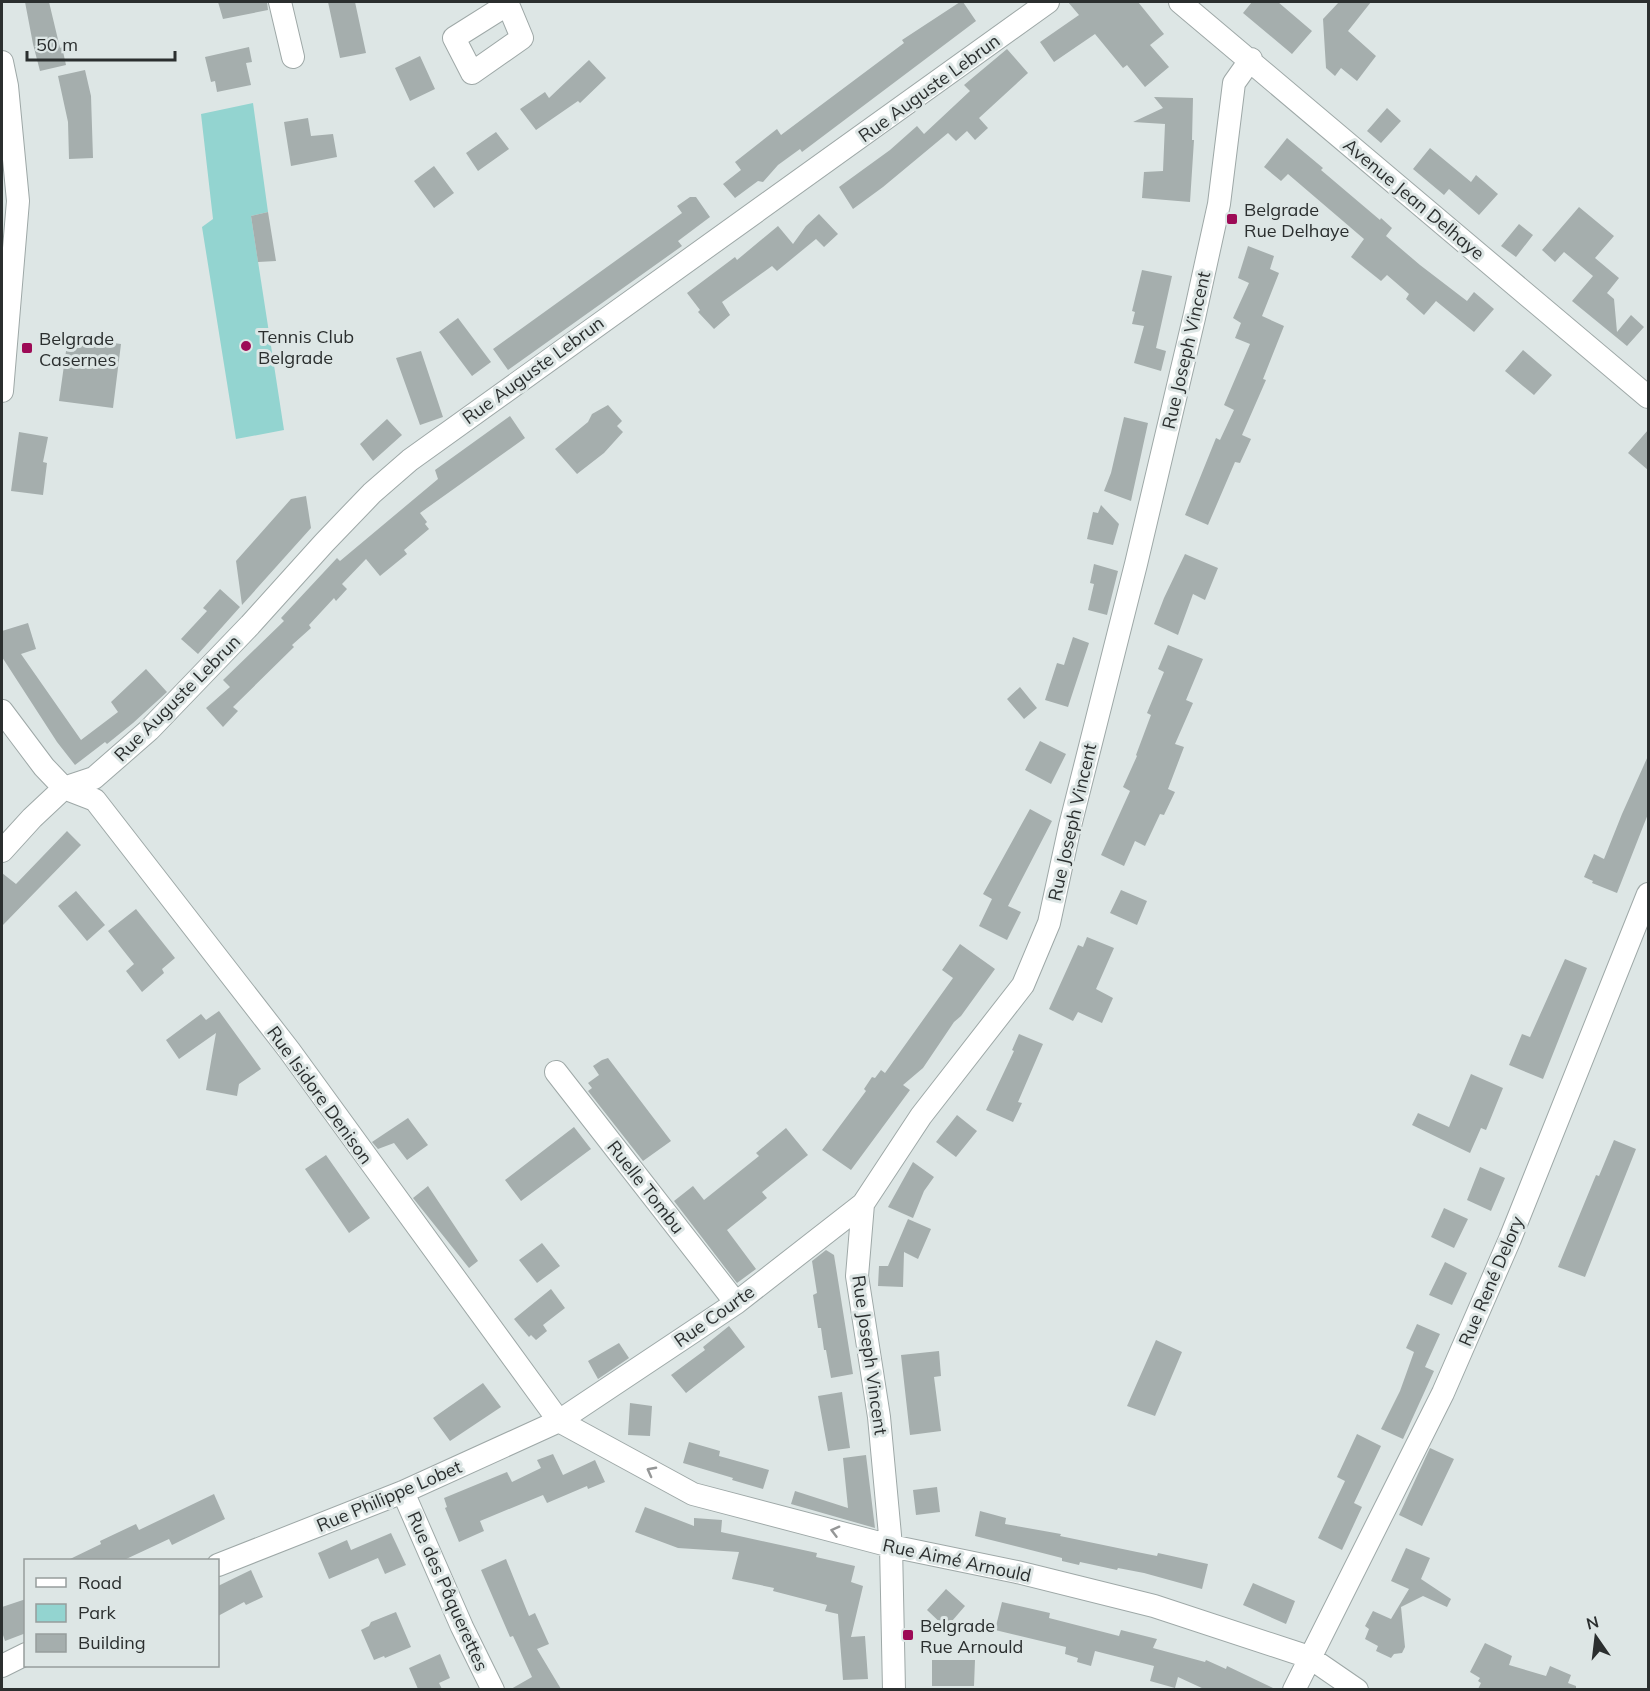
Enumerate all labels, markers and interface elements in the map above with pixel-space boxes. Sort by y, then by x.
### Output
scale bar [27,24,176,62]
street label: Rue Auguste Lebrun [854,29,1004,147]
text: 50 m [36,33,78,56]
street label: Avenue Jean Delhaye [1339,133,1489,265]
place label: Belgrade Rue Delhaye [1244,198,1349,242]
marker: Belgrade Rue Delhaye [1225,212,1239,226]
street label: Rue Joseph Vincent [1157,269,1215,431]
street label: Rue Auguste Lebrun [458,311,608,429]
place label: Tennis Club Belgrade [258,325,354,369]
place label: Belgrade Casernes [39,327,116,371]
marker: Tennis Club Belgrade [239,339,253,353]
marker: Belgrade Casernes [20,341,34,355]
street label: Rue Auguste Lebrun [109,630,245,766]
street label: Rue Joseph Vincent [1043,741,1101,903]
street label: Rue Isidore Denison [262,1021,378,1169]
street label: Ruelle Tombu [602,1136,690,1238]
street label: Rue René Delory [1453,1212,1529,1349]
street label: Rue Joseph Vincent [847,1274,893,1436]
street label: Rue Courte [669,1280,759,1352]
street label: Rue Philippe Lobet [313,1455,465,1537]
one-way arrow [646,1467,657,1478]
street label: Rue des Pâquerettes [402,1508,494,1674]
one-way arrow [830,1526,840,1539]
street label: Rue Aimé Arnould [881,1533,1033,1587]
legend [24,1559,219,1667]
text: Road [78,1571,122,1594]
text: Park [78,1601,117,1624]
north arrow [1566,1607,1626,1667]
text: N [1584,1611,1601,1634]
place label: Belgrade Rue Arnould [920,1614,1023,1658]
marker: Belgrade Rue Arnould [901,1628,915,1642]
text: Building [78,1631,146,1654]

